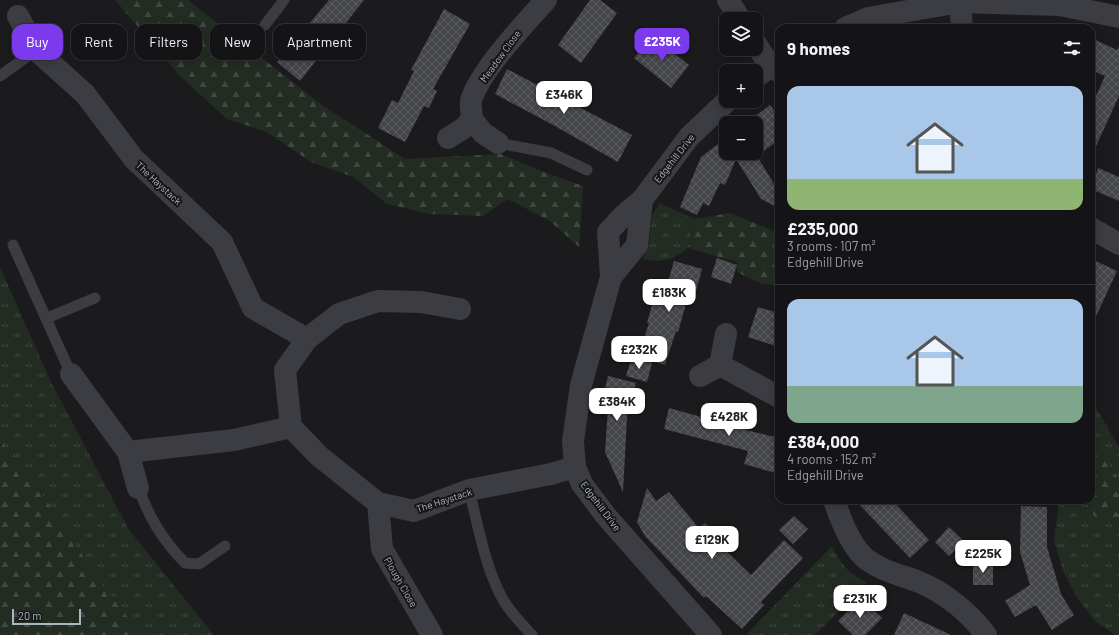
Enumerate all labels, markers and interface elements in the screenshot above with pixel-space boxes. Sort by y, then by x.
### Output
map controls [719,12,763,160]
button: layers [719,12,763,56]
chip: Buy [12,24,63,60]
chip: Rent [71,24,127,60]
chip: Filters [135,24,202,60]
chip: New [210,24,265,60]
chip: Apartment [273,24,366,60]
street label: Meadow Close [477,28,523,84]
pin: £235K [634,28,690,62]
text: £235K [643,33,681,49]
icon: filters [1061,37,1083,59]
text: 9 homes [787,38,850,58]
button: + [719,64,763,108]
pin: £346K [536,81,592,115]
text: £346K [545,86,583,102]
icon: home [899,112,971,184]
button: − [719,116,763,160]
street label: Edgehill Drive [651,131,697,185]
street label: The Haystack [134,159,184,207]
text: £235,000 [787,218,858,238]
text: 3 rooms · 107 m² [787,238,876,254]
text: Edgehill Drive [787,254,864,270]
pin: £183K [641,279,697,313]
text: £183K [652,284,686,300]
icon: home [899,325,971,397]
pin: £232K [611,336,667,370]
text: £232K [620,341,658,357]
pin: £384K [589,388,645,422]
text: £384K [598,393,636,409]
pin: £428K [701,403,757,437]
text: £428K [710,408,748,424]
text: £384,000 [787,431,859,451]
text: 4 rooms · 152 m² [787,451,876,467]
text: Edgehill Drive [787,467,864,483]
street label: Edgehill Drive [578,479,624,533]
street label: The Haystack [415,485,473,515]
pin: £129K [684,526,740,560]
text: £129K [695,531,729,547]
pin: £225K [955,540,1011,574]
text: £225K [964,545,1002,561]
street label: Plough Close [382,555,420,609]
pin: £231K [832,585,888,619]
text: £231K [843,590,877,606]
scale bar [12,607,81,626]
text: 20 m [18,609,41,622]

